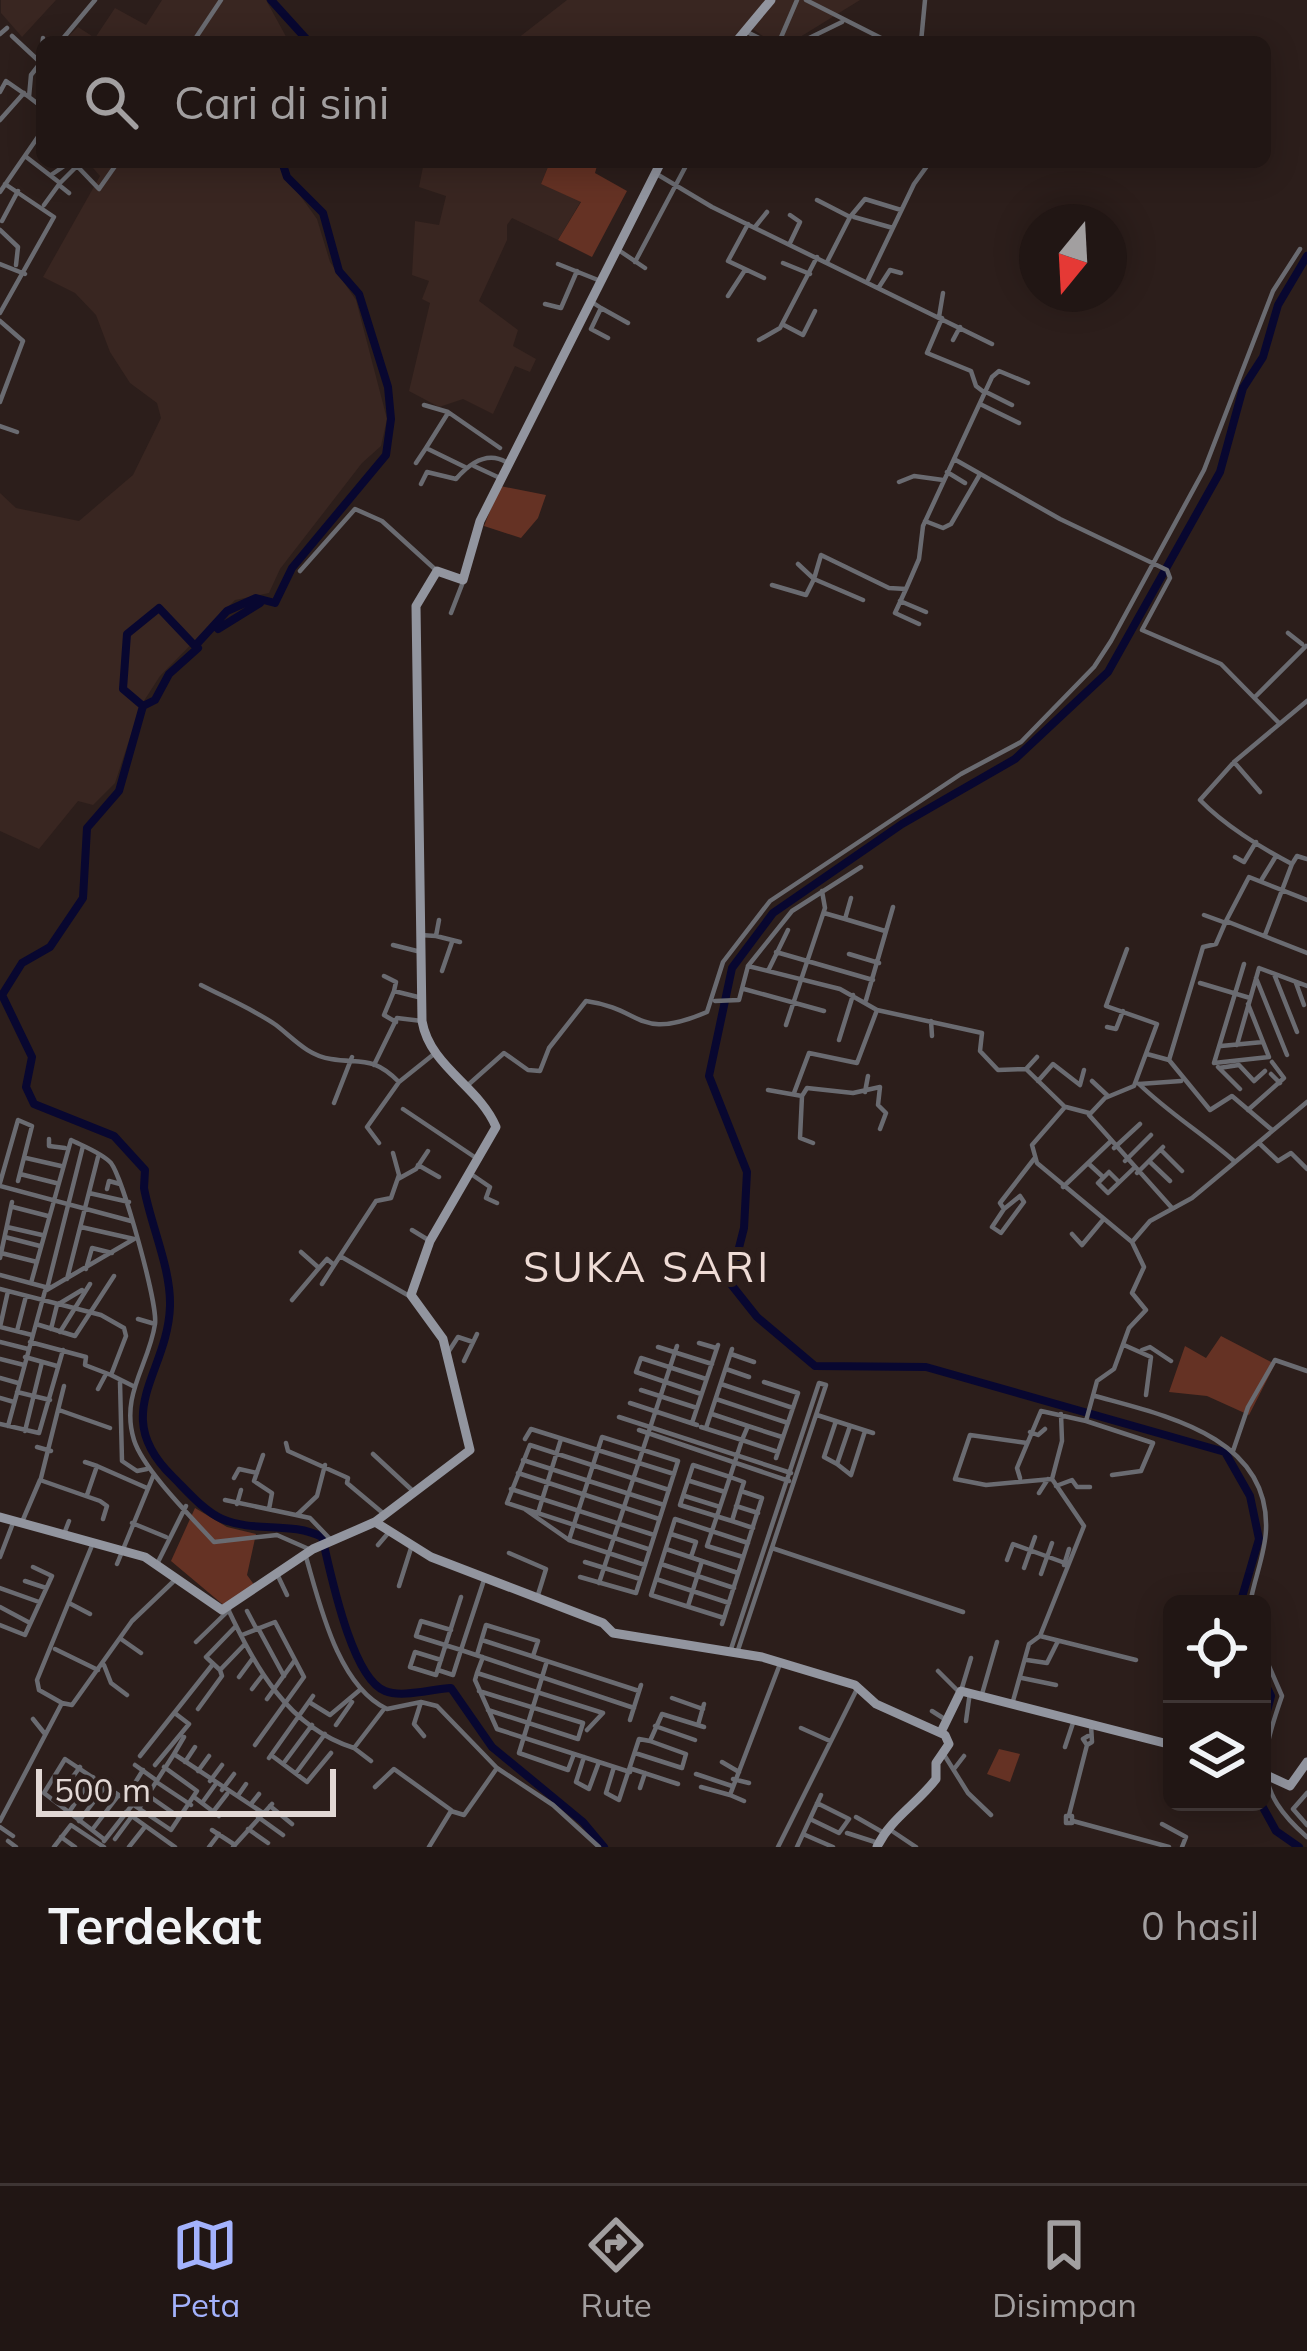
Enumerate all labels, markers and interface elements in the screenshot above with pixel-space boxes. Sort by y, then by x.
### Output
search box [36,36,1271,168]
icon: search [78,69,144,135]
text: Cari di sini [174,74,389,130]
north arrow [1019,204,1127,312]
district label: SUKA SARI [523,1240,771,1293]
map controls [1163,1595,1271,1811]
button: locate [1163,1595,1271,1703]
button: layers [1163,1703,1271,1811]
scale bar [36,1763,336,1816]
text: 500 m [54,1769,151,1810]
text: Terdekat [48,1893,262,1957]
text: 0 hasil [1141,1901,1259,1950]
tab: Peta [170,2212,240,2325]
tab: Rute [581,2212,652,2325]
tab: Disimpan [992,2212,1137,2325]

